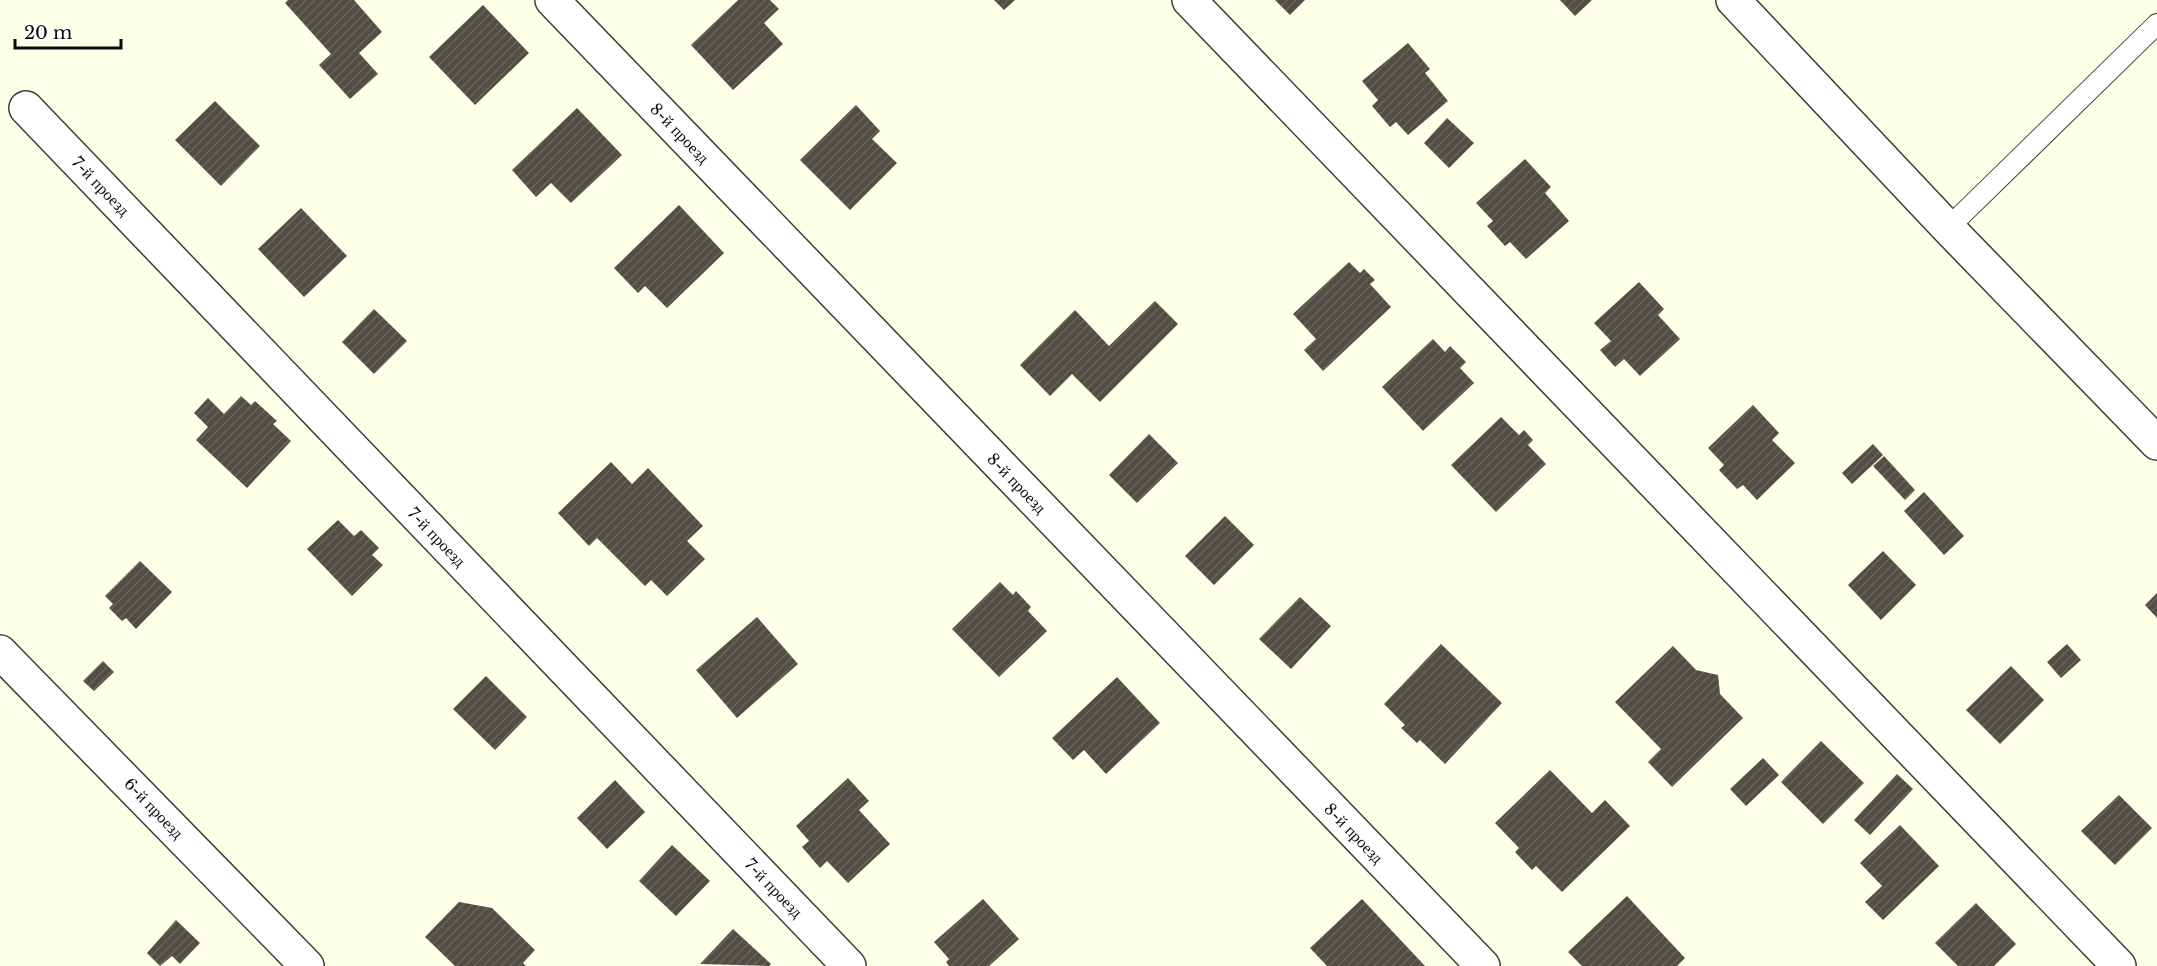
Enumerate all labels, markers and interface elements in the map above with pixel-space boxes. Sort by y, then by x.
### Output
scale bar [15,12,122,50]
text: 20 m [24,22,72,44]
street label: 8-й проезд [646,99,714,167]
street label: 7-й проезд [68,152,134,220]
street label: 8-й проезд [983,449,1051,517]
street label: 7-й проезд [404,503,470,571]
street label: 6-й проезд [120,773,188,843]
street label: 8-й проезд [1320,799,1388,867]
street label: 7-й проезд [741,854,807,922]

